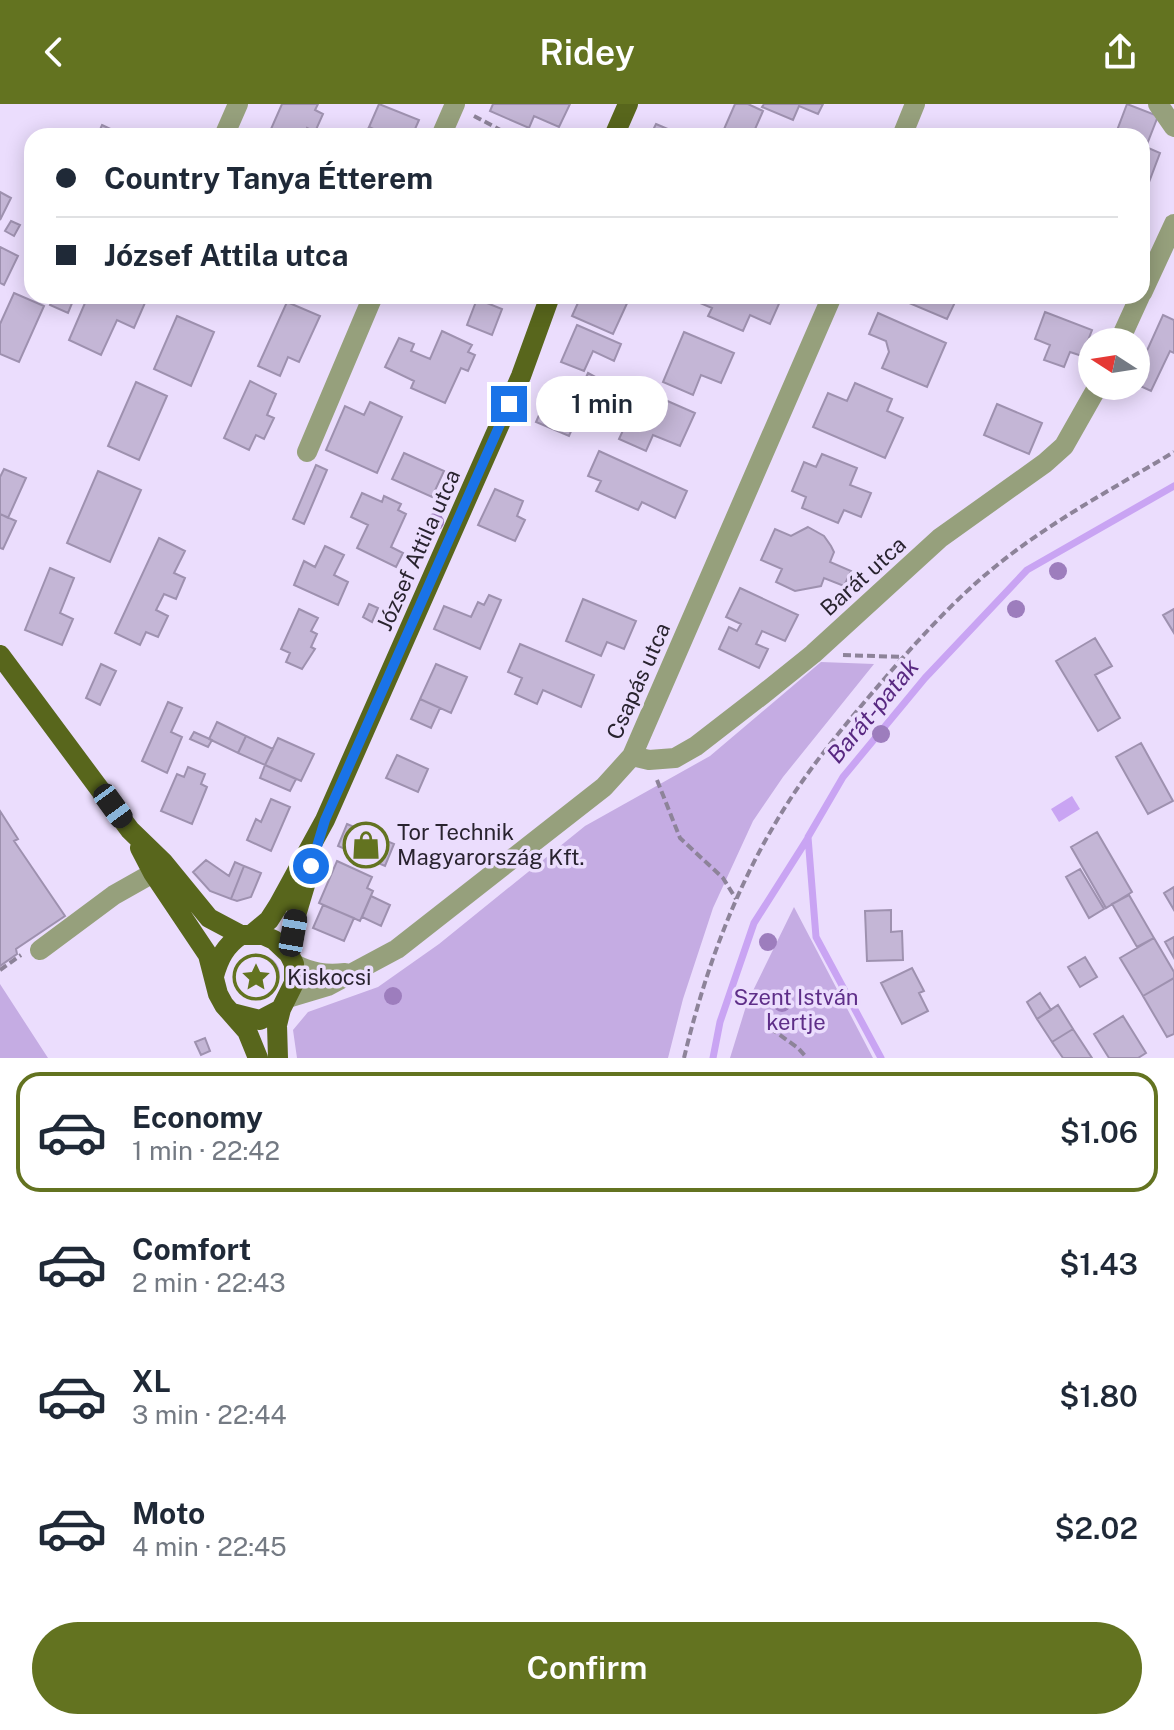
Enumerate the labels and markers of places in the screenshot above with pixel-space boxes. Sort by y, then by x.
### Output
place label: Tor Technik Magyarország Kft. [397,819,585,870]
shop icon: Tor Technik Magyarország Kft. [342,821,390,869]
place icon: Kiskocsi [232,953,280,1001]
place label: Kiskocsi [287,964,371,990]

